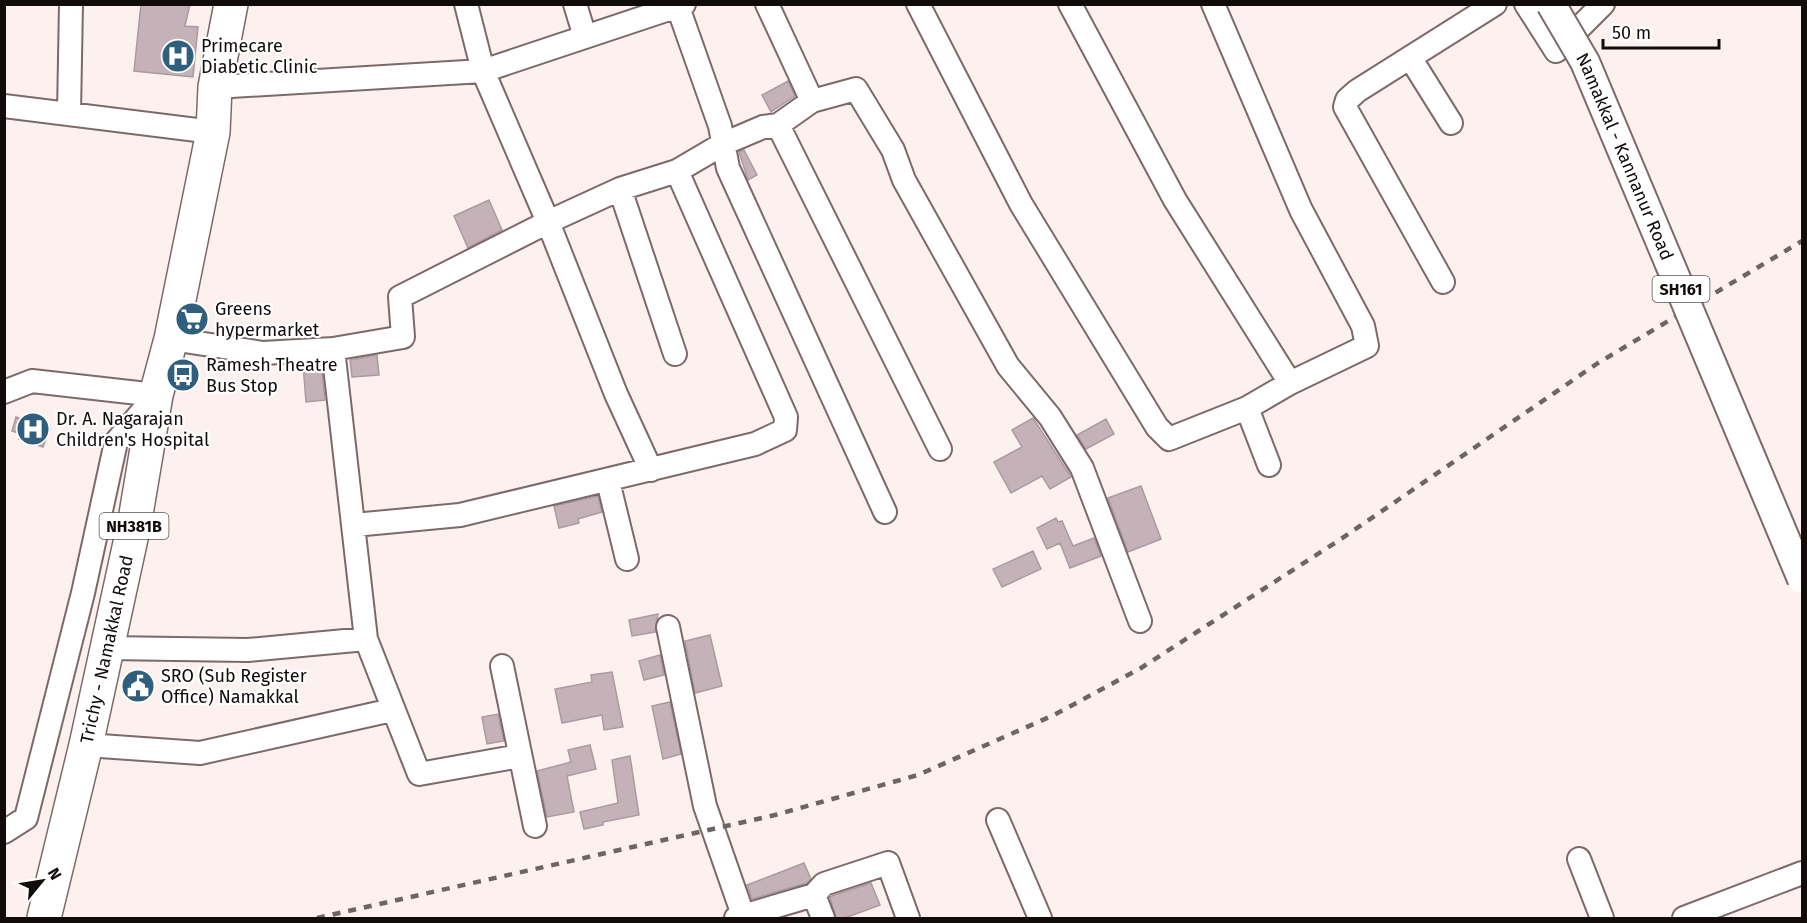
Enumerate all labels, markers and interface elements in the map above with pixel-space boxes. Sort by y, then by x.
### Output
scale bar [1603,12,1718,50]
text: 50 m [1612,22,1651,44]
place label: Primecare Diabetic Clinic [201,35,318,78]
hospital icon: Primecare Diabetic Clinic [160,38,196,74]
street label: Namakkal - Kannanur Road [1571,49,1678,264]
road number: SH161 [1652,276,1710,302]
place label: Greens hypermarket [215,298,320,341]
supermarket icon: Greens hypermarket [174,301,210,337]
place label: Ramesh Theatre Bus Stop [206,354,337,397]
bus stop icon: Ramesh Theatre Bus Stop [165,357,201,393]
place label: Dr. A. Nagarajan Children's Hospital [56,408,209,451]
hospital icon: Dr. A. Nagarajan Children's Hospital [15,411,51,447]
road number: NH381B [100,513,168,539]
street label: Trichy - Namakkal Road [76,553,138,746]
place label: SRO (Sub Register Office) Namakkal [161,665,307,708]
public building icon: SRO (Sub Register Office) Namakkal [120,668,156,704]
north arrow [12,851,72,911]
text: N [44,864,65,883]

